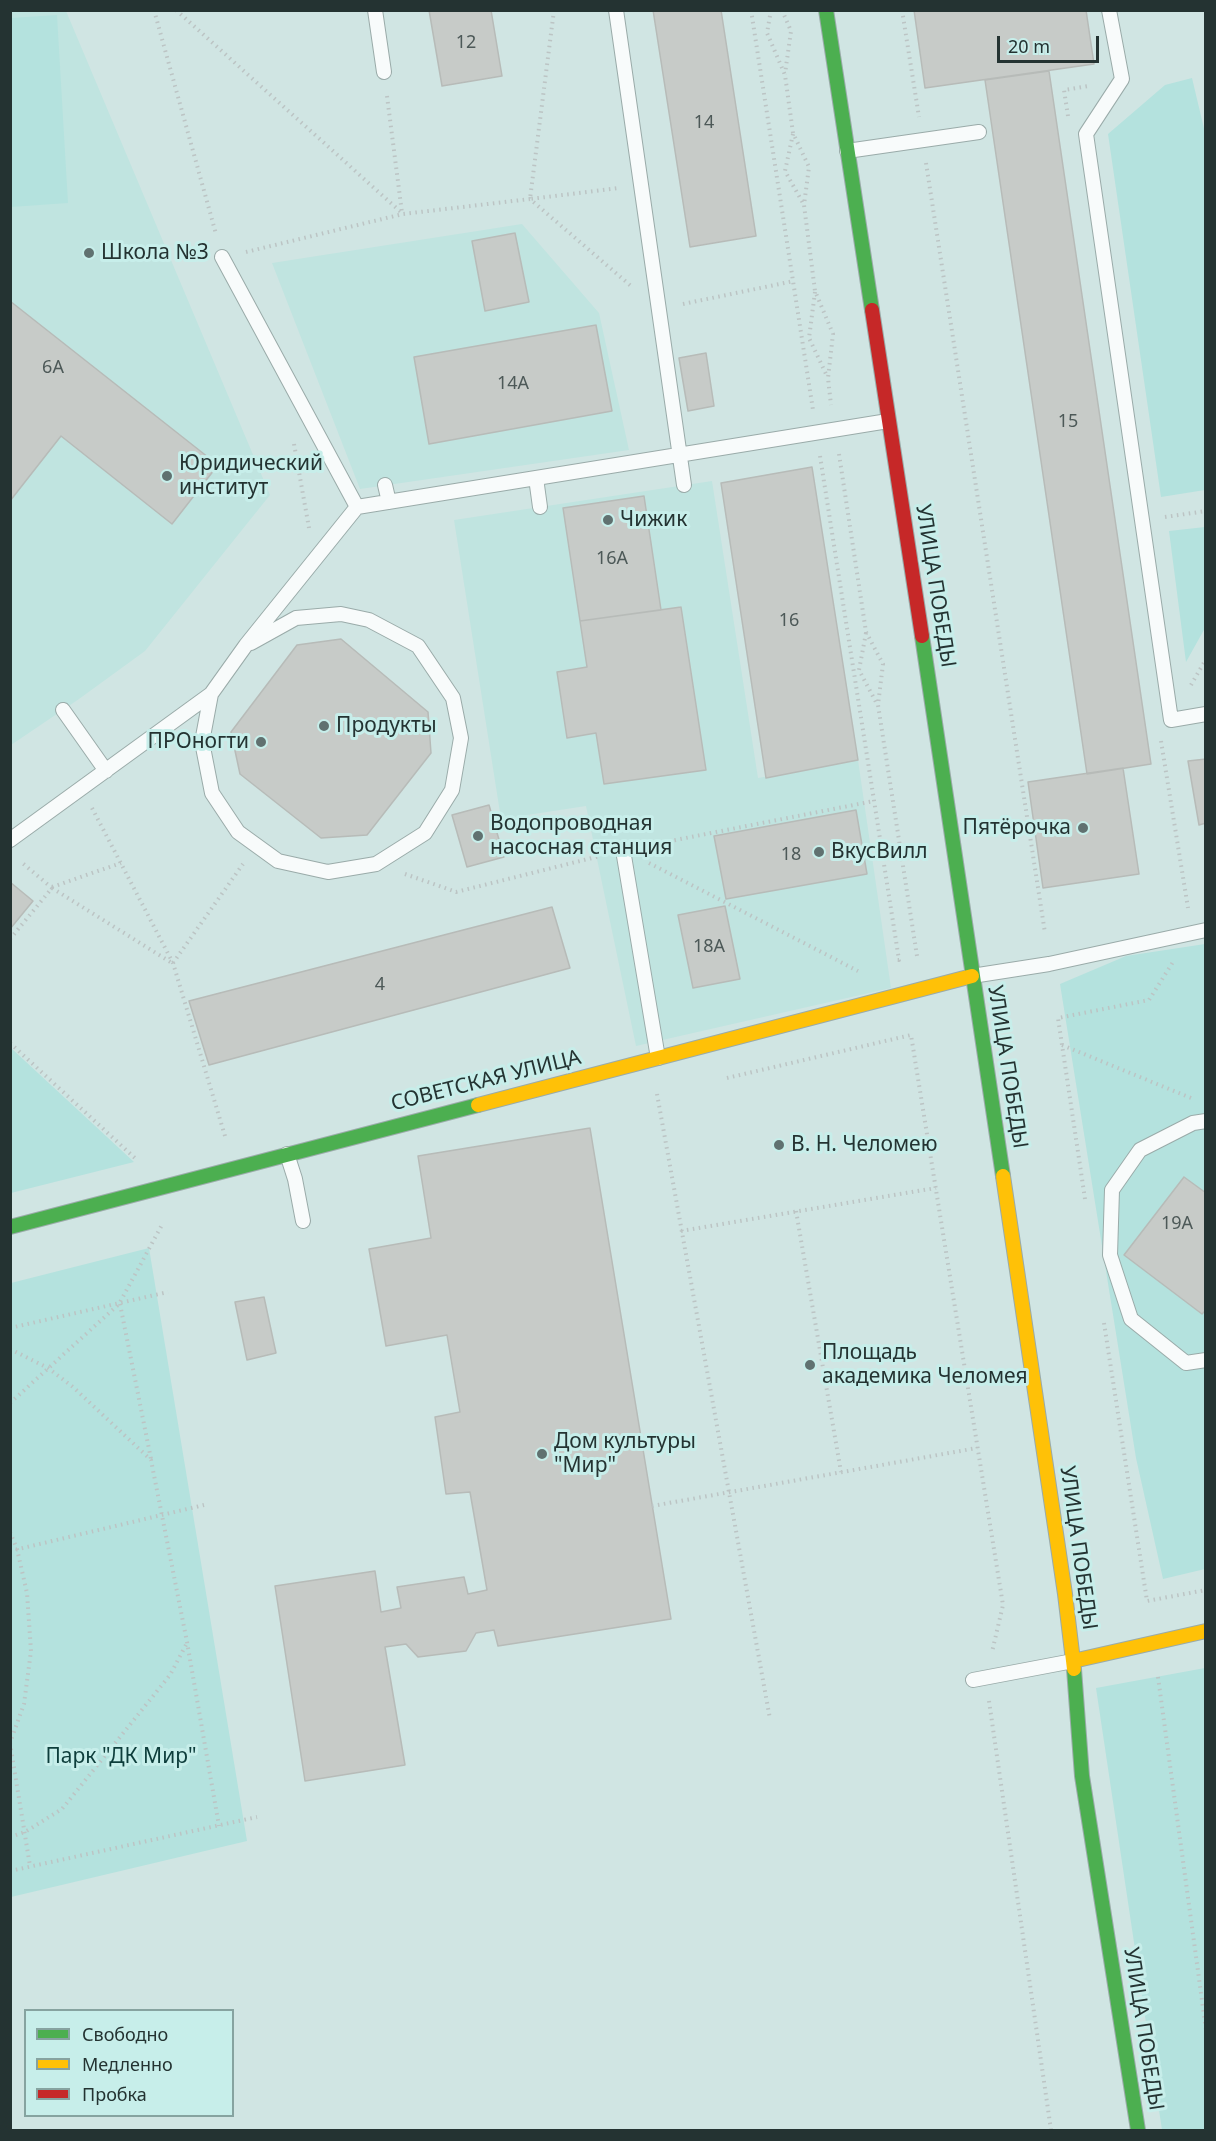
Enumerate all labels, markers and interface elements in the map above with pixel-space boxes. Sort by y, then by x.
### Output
scale bar [1000,24,1102,62]
house number: 12 [456,32,476,54]
text: 20 m [1008,34,1050,58]
house number: 14 [694,112,714,134]
place label: Школа №3 [101,240,209,266]
marker: Школа №3 [82,246,96,260]
house number: 6А [42,357,64,379]
house number: 14А [497,373,529,395]
house number: 15 [1058,411,1078,433]
place label: Юридический институт [179,451,323,501]
marker: Юридический институт [160,469,174,483]
street label: УЛИЦА ПОБЕДЫ [910,503,960,669]
place label: Чижик [620,507,687,533]
marker: Чижик [601,513,615,527]
house number: 16А [596,548,628,570]
house number: 16 [779,610,799,632]
place label: Продукты [336,713,437,739]
marker: Продукты [317,719,331,733]
place label: ПРОногти [148,729,249,755]
marker: ПРОногти [254,735,268,749]
place label: Водопроводная насосная станция [490,811,672,861]
place label: Пятёрочка [963,815,1071,841]
marker: Пятёрочка [1076,821,1090,835]
marker: Водопроводная насосная станция [471,829,485,843]
place label: ВкусВилл [831,839,928,865]
house number: 18 [781,844,801,866]
marker: ВкусВилл [812,845,826,859]
house number: 18А [693,936,725,958]
house number: 4 [375,974,385,996]
street label: УЛИЦА ПОБЕДЫ [982,984,1032,1150]
street label: СОВЕТСКАЯ УЛИЦА [388,1045,584,1117]
place label: В. Н. Челомею [791,1132,937,1158]
marker: В. Н. Челомею [772,1138,786,1152]
house number: 19А [1161,1213,1193,1235]
place label: Площадь академика Челомея [822,1340,1028,1390]
marker: Площадь академика Челомея [803,1358,817,1372]
place label: Дом культуры "Мир" [554,1429,696,1479]
marker: Дом культуры "Мир" [535,1447,549,1461]
street label: УЛИЦА ПОБЕДЫ [1054,1465,1102,1631]
park label: Парк "ДК Мир" [45,1744,197,1770]
street label: УЛИЦА ПОБЕДЫ [1118,1946,1168,2112]
legend [24,2009,234,2117]
text: Свободно [82,2022,168,2046]
text: Медленно [82,2052,173,2076]
text: Пробка [82,2082,147,2106]

